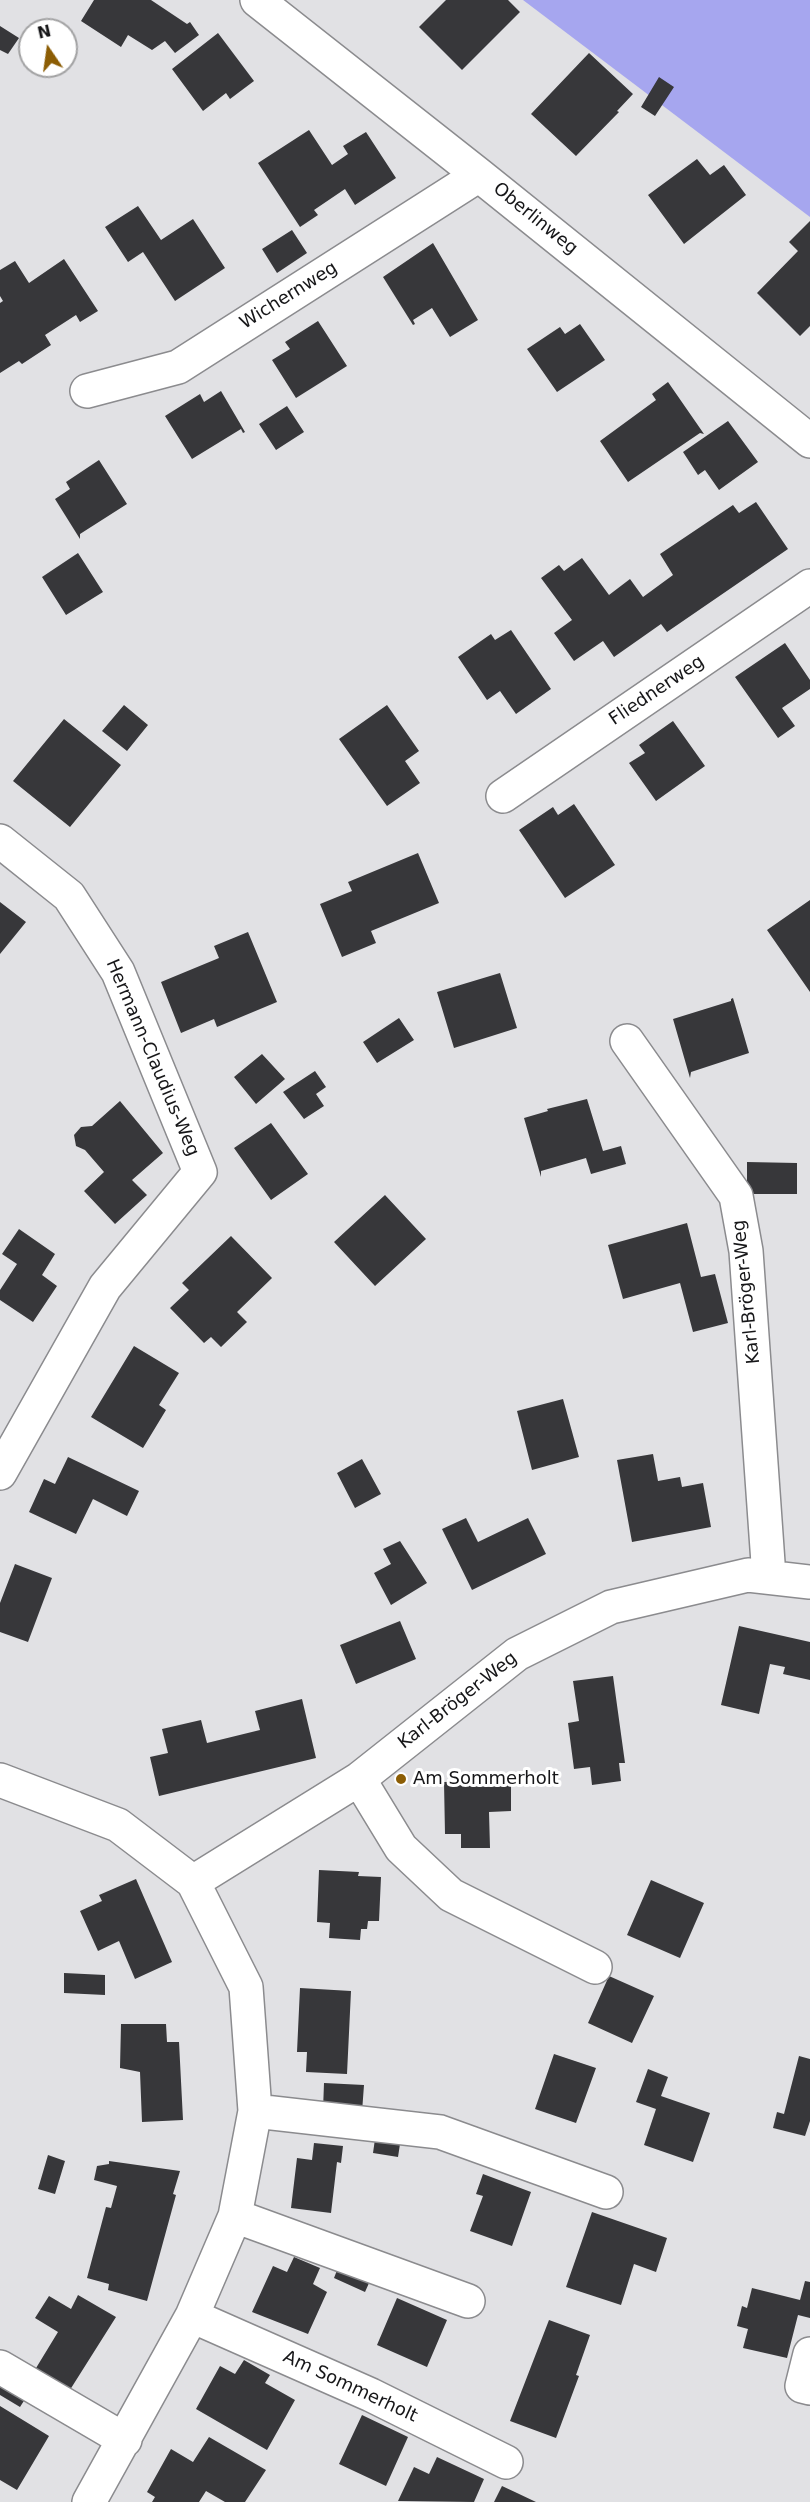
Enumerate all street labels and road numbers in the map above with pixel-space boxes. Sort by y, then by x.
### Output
street label: Oberlinweg [488,178,582,260]
street label: Wichernweg [236,258,342,334]
street label: Fliednerweg [605,651,709,731]
street label: Hermann-Claudius-Weg [101,956,203,1160]
street label: Karl-Bröger-Weg [729,1219,765,1365]
street label: Karl-Bröger-Weg [394,1648,522,1754]
street label: Am Sommerholt [279,2346,421,2428]

